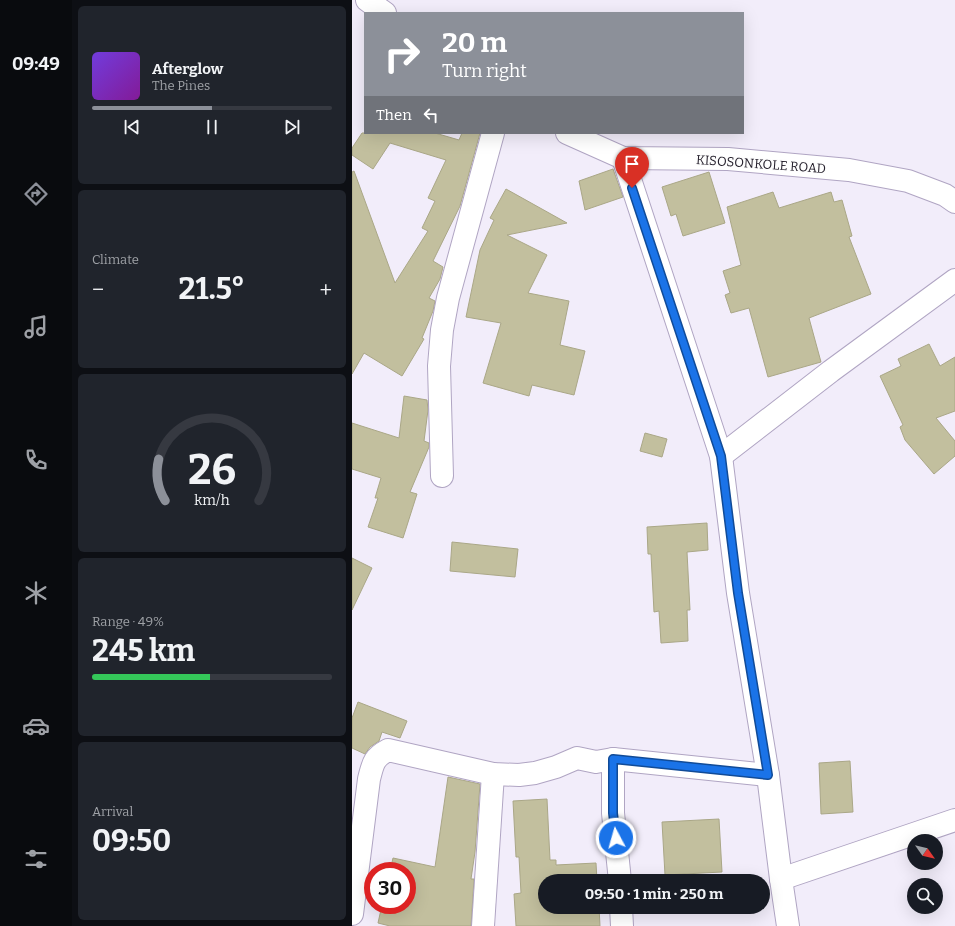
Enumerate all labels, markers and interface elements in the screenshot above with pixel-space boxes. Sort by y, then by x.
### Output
text: 20 m [442,26,507,59]
icon: right [376,28,428,80]
text: 09:49 [12,53,60,75]
text: Afterglow [152,60,223,78]
text: Turn right [442,60,527,82]
text: The Pines [152,78,210,93]
icon: left [420,104,442,126]
text: Then [376,106,412,124]
icon: previous [121,116,143,138]
icon: pause [201,116,223,138]
icon: next [281,116,303,138]
pin [615,147,649,188]
street label: KISOSONKOLE ROAD [696,152,826,176]
icon: arrive [621,153,643,175]
icon: directions [22,180,50,208]
text: Climate [92,252,139,267]
text: 21.5° [179,271,245,307]
text: − [92,276,104,303]
text: + [319,276,332,303]
icon: music [22,313,50,341]
text: 26 [188,445,236,495]
icon: phone [22,446,50,474]
text: km/h [194,492,230,509]
icon: climate [22,579,50,607]
text: Range · 49% [92,614,164,629]
text: 245 km [92,633,195,669]
icon: car [22,712,50,740]
text: Arrival [92,804,133,819]
position arrow [595,817,637,859]
text: 09:50 [92,823,171,859]
north arrow [907,834,943,870]
map controls [907,834,943,914]
icon: filters [22,845,50,873]
speed limit sign: 30 [364,862,416,914]
button: search [907,878,943,914]
text: 09:50 · 1 min · 250 m [585,885,723,903]

